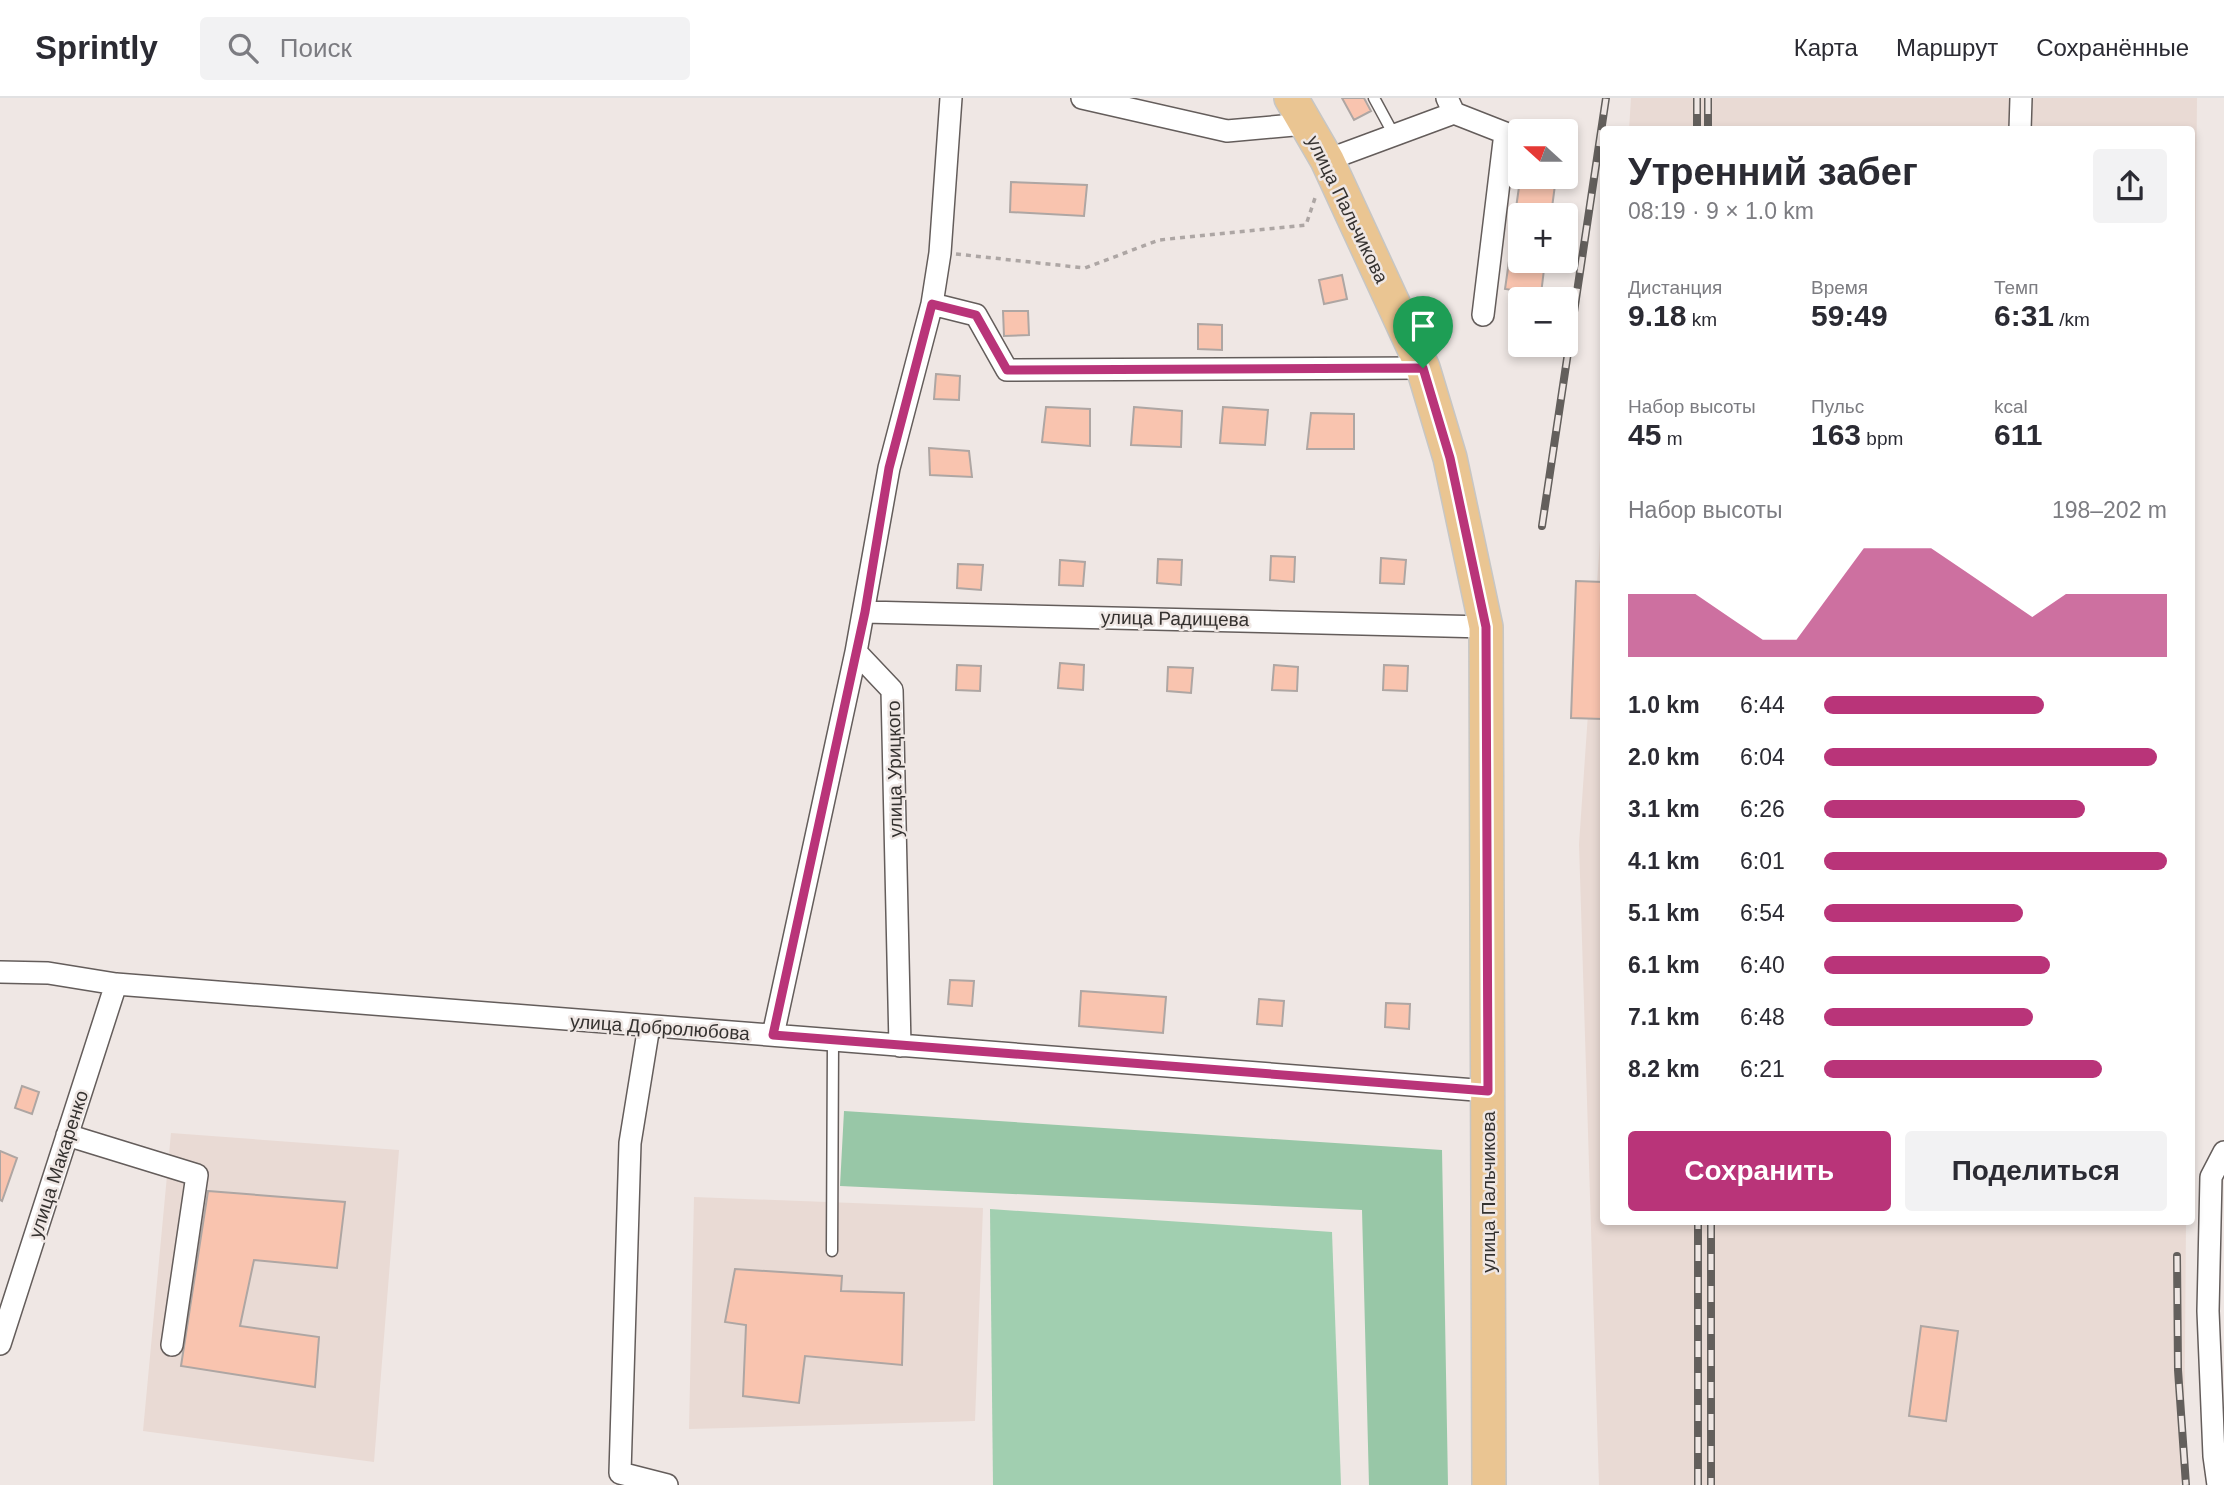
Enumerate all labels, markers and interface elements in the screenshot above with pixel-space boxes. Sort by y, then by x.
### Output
search box [200,17,690,80]
text: Sprintly [35,29,158,66]
icon: search [224,29,262,67]
text: Поиск [280,33,352,63]
text: Карта [1794,34,1858,61]
text: Маршрут [1896,34,1998,61]
text: Сохранённые [2036,34,2189,61]
north arrow [1508,119,1578,189]
map controls [1508,119,1578,357]
street label: улица Пальчикова [1303,132,1393,287]
button: share [2093,149,2167,223]
text: Утренний забег [1628,151,1918,193]
text: 08:19 · 9 × 1.0 km [1628,198,1814,224]
button: + [1508,203,1578,273]
text: Дистанция [1628,277,1722,298]
text: Время [1811,277,1868,298]
text: Темп [1994,277,2038,298]
button: − [1508,287,1578,357]
pin [1393,296,1453,368]
text: 9.18 [1628,299,1686,332]
text: 59:49 [1811,299,1888,332]
text: 6:31 [1994,299,2054,332]
icon: arrive [1404,307,1442,345]
text: km [1686,309,1717,330]
text: /km [2054,309,2090,330]
text: Набор высоты [1628,396,1756,417]
text: Пульс [1811,396,1864,417]
text: kcal [1994,396,2028,417]
text: 45 [1628,418,1661,451]
text: 163 [1811,418,1861,451]
text: 611 [1994,418,2042,451]
text: m [1661,428,1682,449]
text: bpm [1861,428,1903,449]
text: Набор высоты [1628,497,1782,523]
text: 198–202 m [2052,497,2167,523]
street label: улица Радищева [1101,607,1250,630]
text: 1.0 km [1628,692,1700,718]
text: 6:44 [1740,692,1785,718]
street label: улица Урицкого [883,700,906,838]
text: 2.0 km [1628,744,1700,770]
text: 6:04 [1740,744,1785,770]
text: 3.1 km [1628,796,1700,822]
text: 6:26 [1740,796,1785,822]
text: 4.1 km [1628,848,1700,874]
text: 6:01 [1740,848,1785,874]
text: 5.1 km [1628,900,1700,926]
text: 6:54 [1740,900,1785,926]
text: 6.1 km [1628,952,1700,978]
text: 6:40 [1740,952,1785,978]
text: 7.1 km [1628,1004,1700,1030]
text: 6:48 [1740,1004,1785,1030]
street label: улица Добролюбова [569,1011,751,1044]
text: 8.2 km [1628,1056,1700,1082]
text: 6:21 [1740,1056,1785,1082]
street label: улица Макаренко [25,1088,92,1241]
street label: улица Пальчикова [1478,1111,1499,1273]
button: Сохранить [1628,1131,1891,1211]
button: Поделиться [1905,1131,2167,1211]

